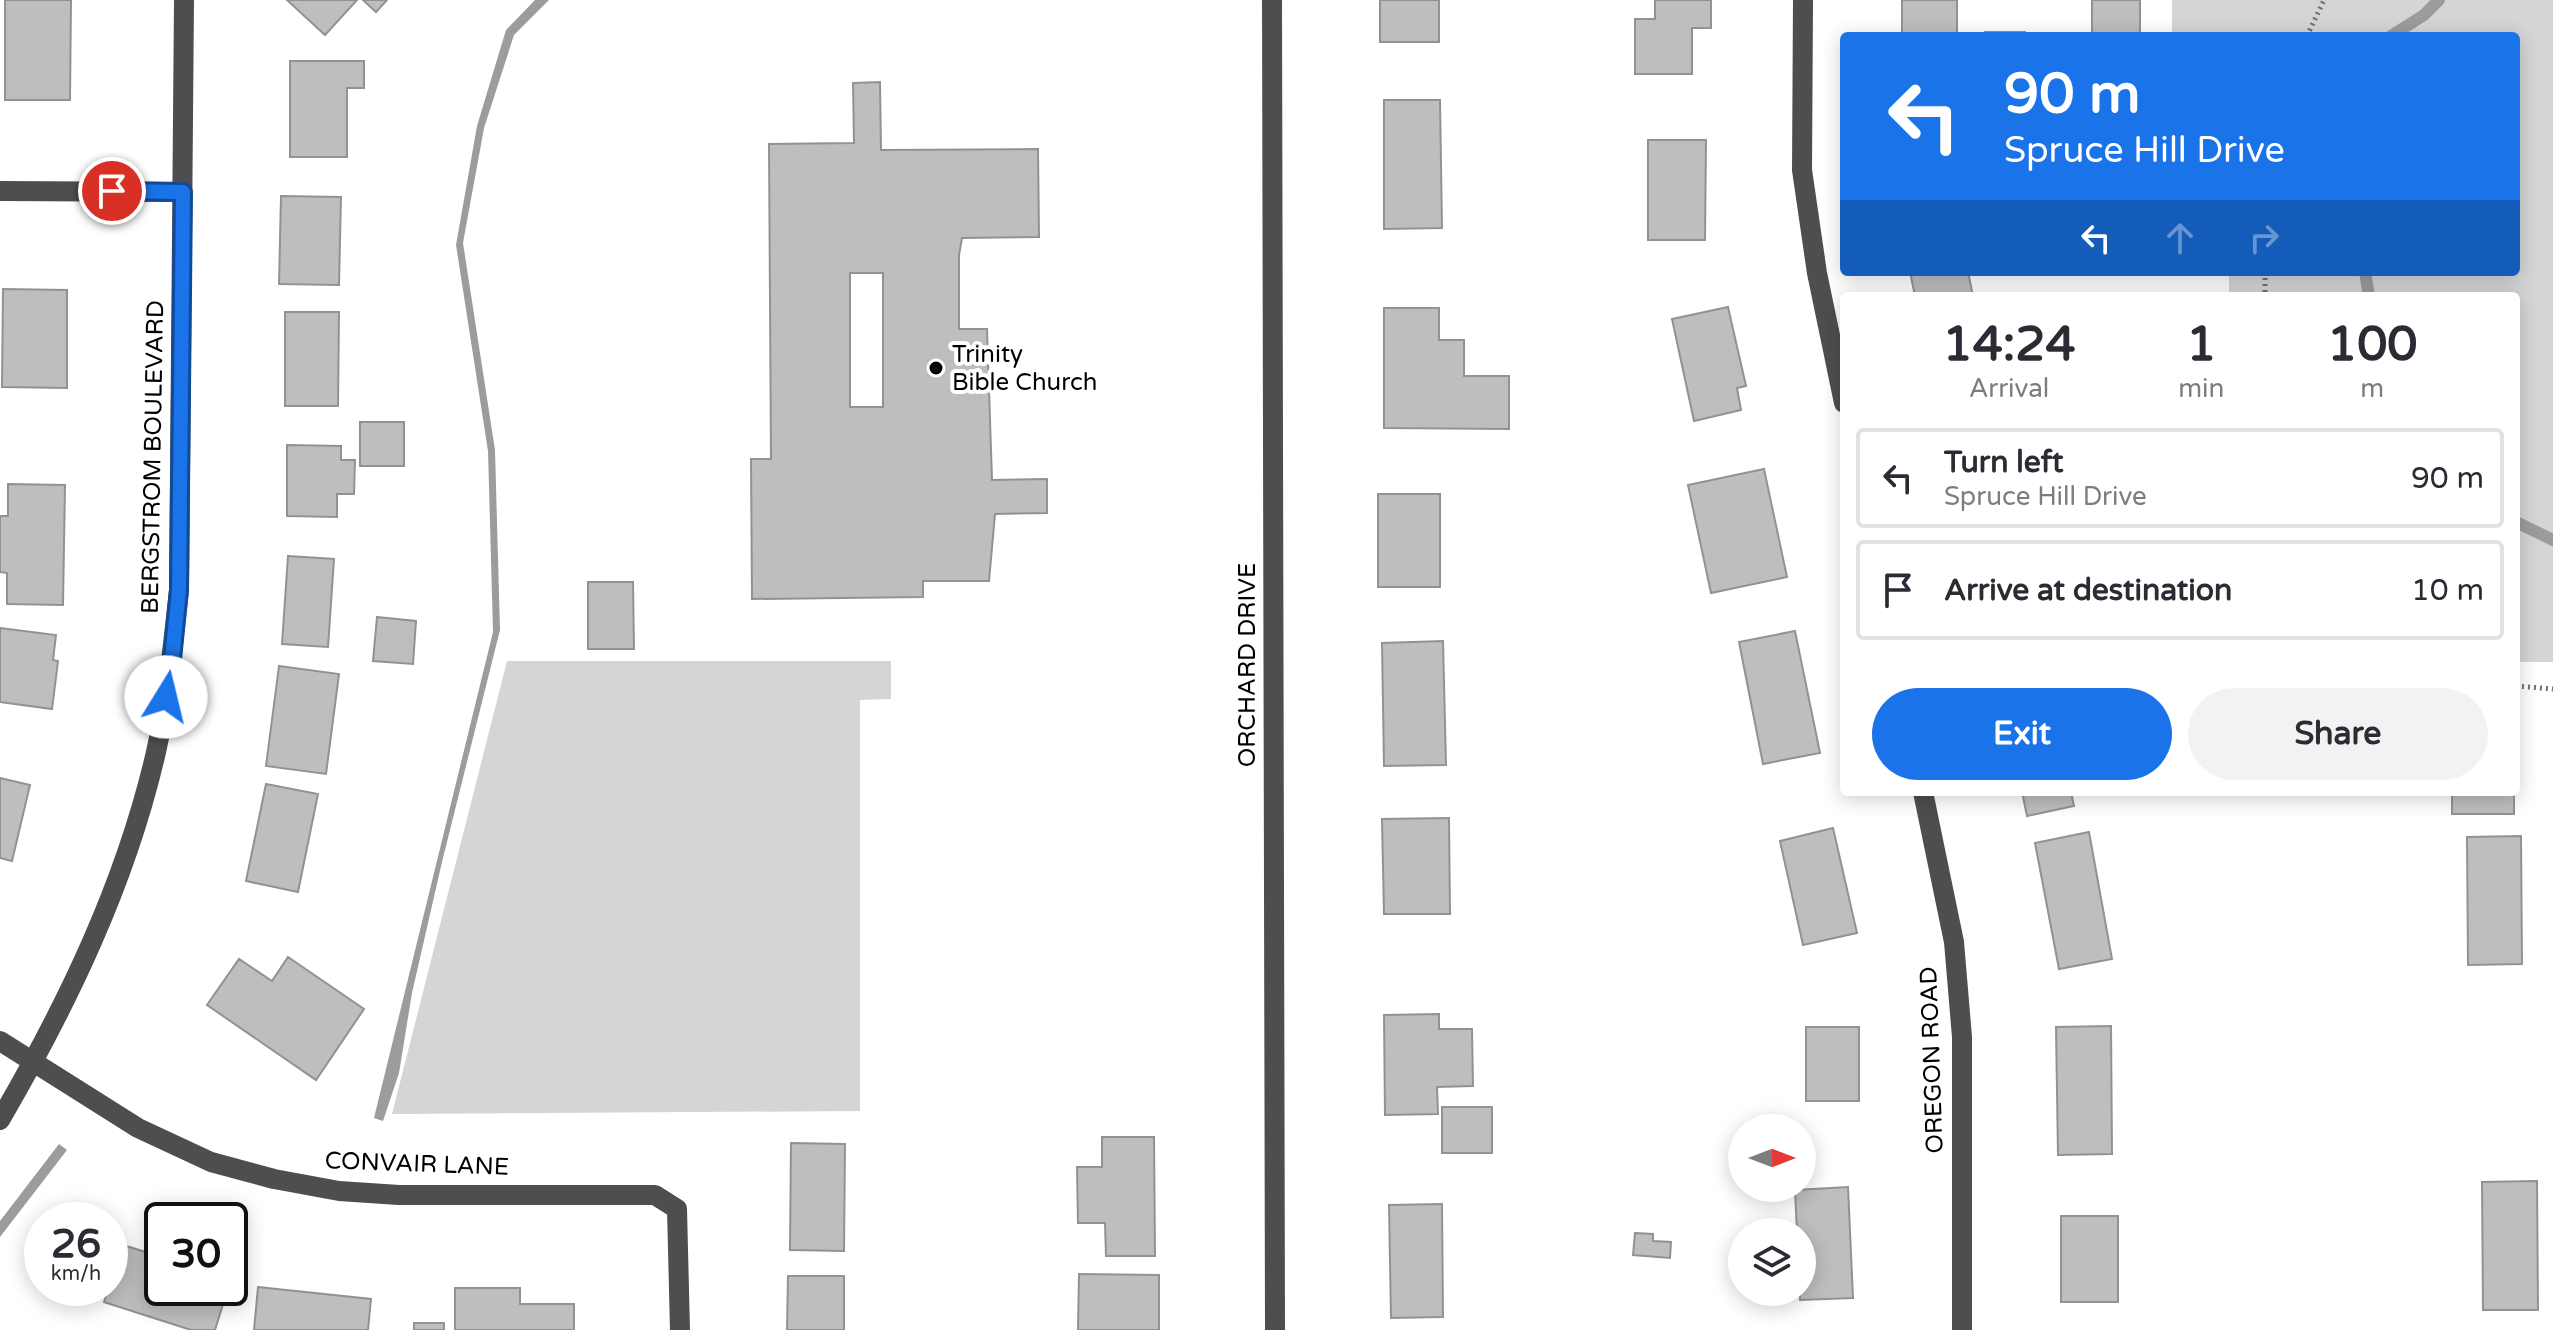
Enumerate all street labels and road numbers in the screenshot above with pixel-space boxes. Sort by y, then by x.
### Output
street label: BERGSTROM BOULEVARD [136,300,170,614]
street label: ORCHARD DRIVE [1233,563,1262,767]
street label: OREGON ROAD [1914,966,1950,1154]
street label: CONVAIR LANE [324,1146,510,1182]

